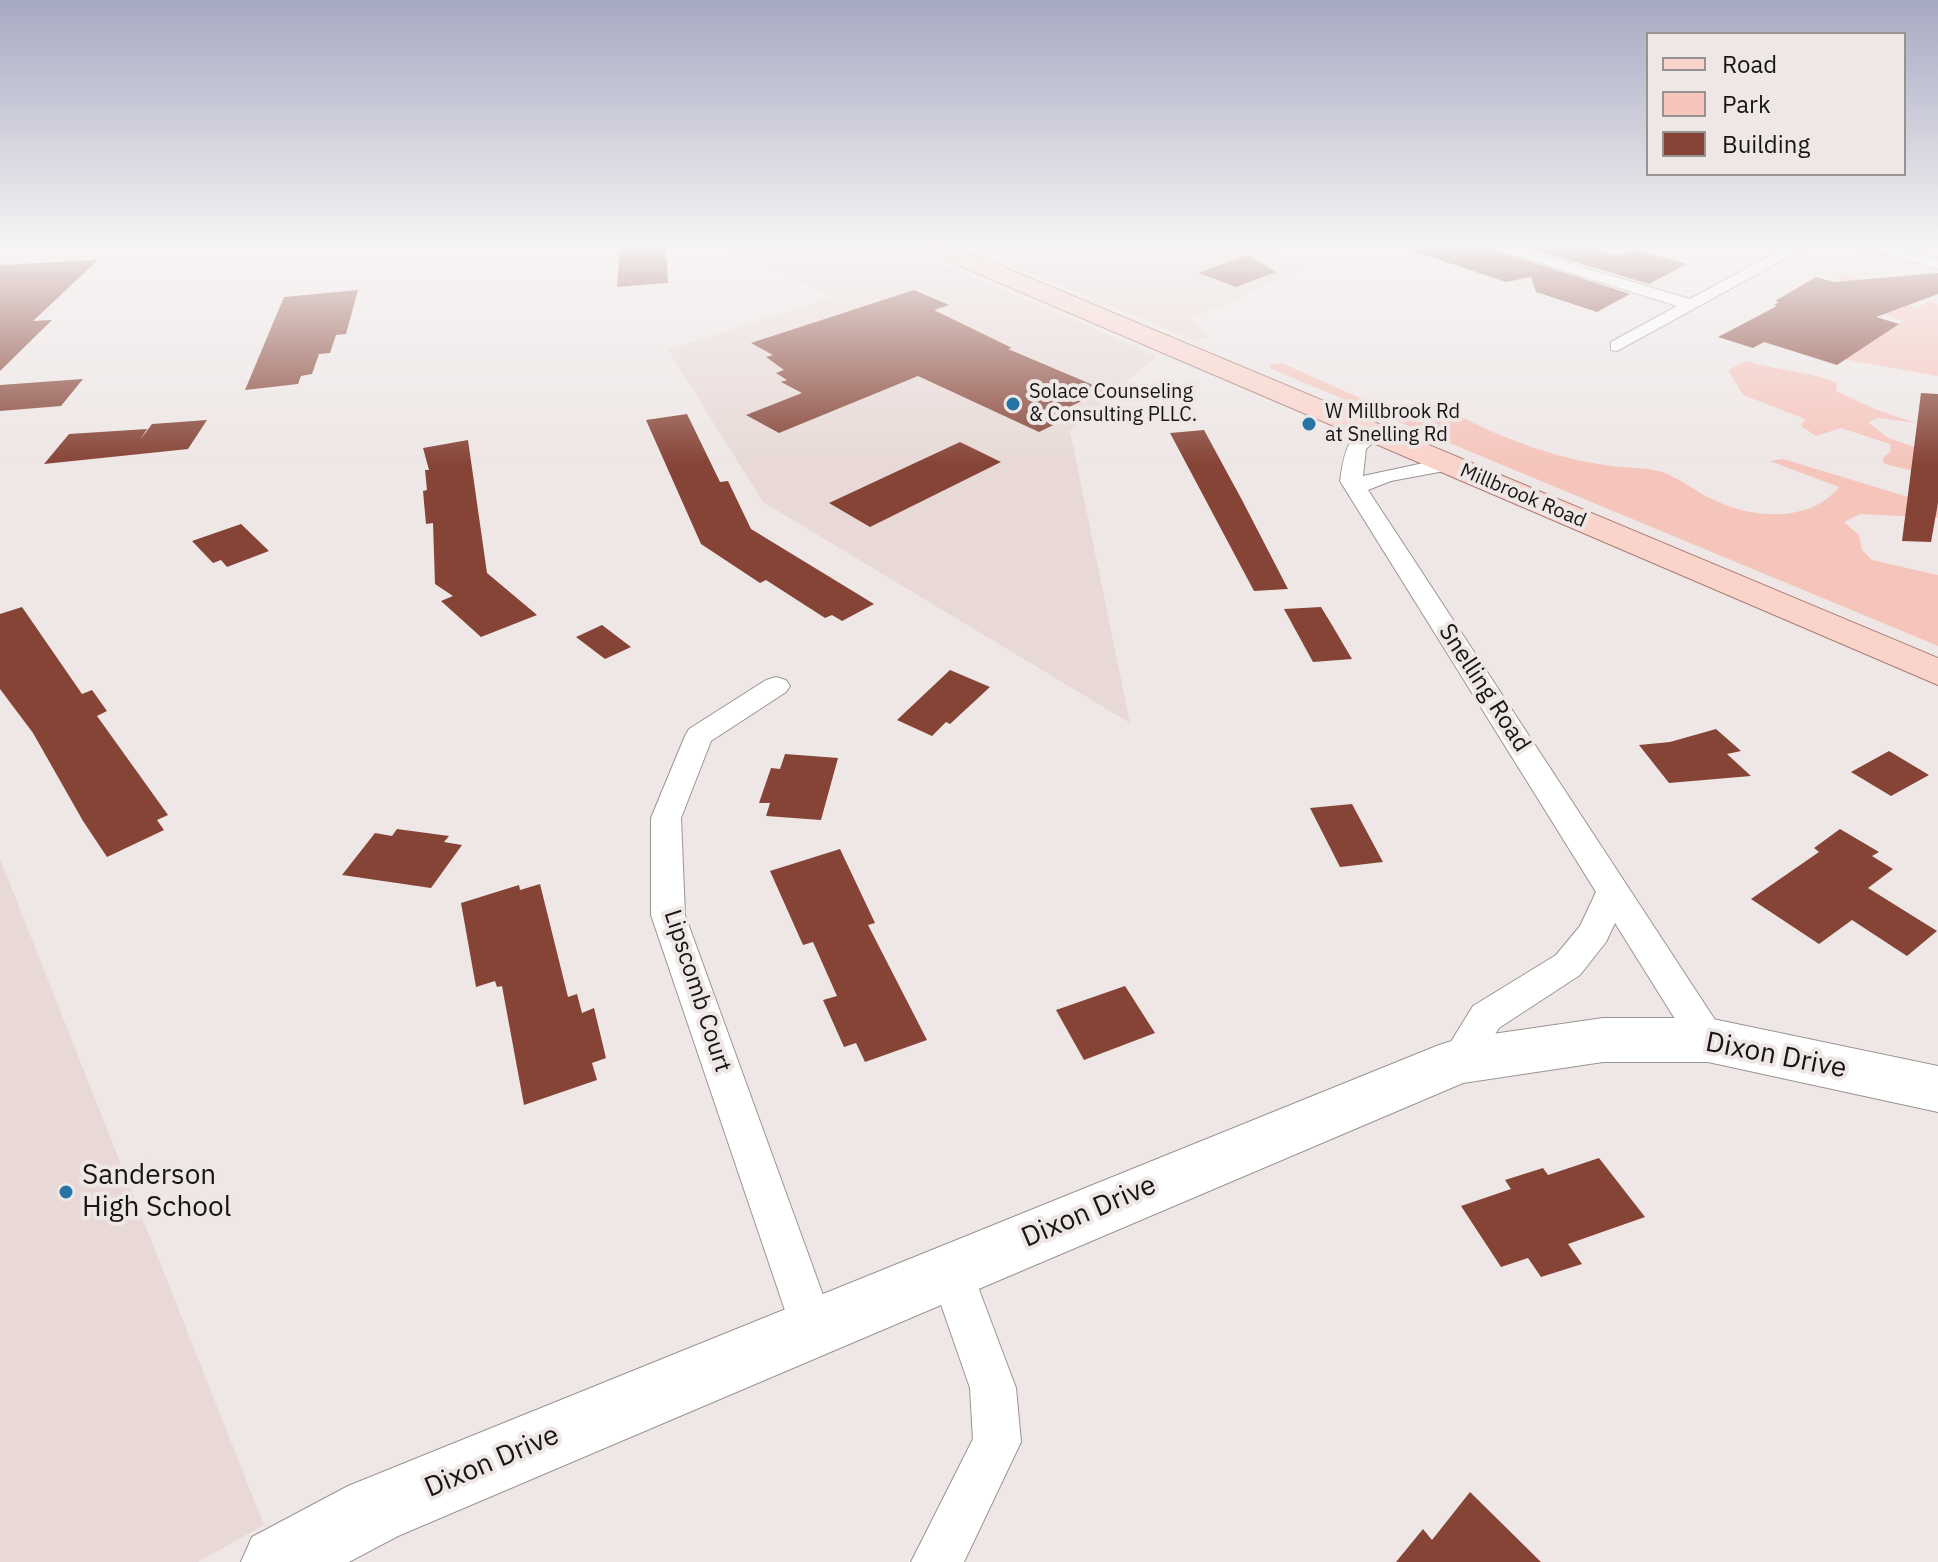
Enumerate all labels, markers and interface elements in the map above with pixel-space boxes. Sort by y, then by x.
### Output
legend [1646,32,1906,176]
text: Road [1722,48,1777,80]
text: Park [1722,88,1771,120]
text: Building [1722,128,1810,160]
place label: Solace Counseling & Consulting PLLC. [1029,380,1197,427]
marker: Solace Counseling & Consulting PLLC. [1004,395,1022,413]
place label: W Millbrook Rd at Snelling Rd [1325,400,1460,447]
marker: W Millbrook Rd at Snelling Rd [1300,415,1318,433]
street label: Millbrook Road [1456,459,1590,533]
street label: Snelling Road [1432,619,1536,757]
street label: Lipscomb Court [657,906,737,1076]
street label: Dixon Drive [1703,1026,1849,1086]
place label: Sanderson High School [82,1159,231,1225]
street label: Dixon Drive [1017,1169,1161,1255]
marker: Sanderson High School [57,1183,75,1201]
street label: Dixon Drive [420,1419,564,1505]

